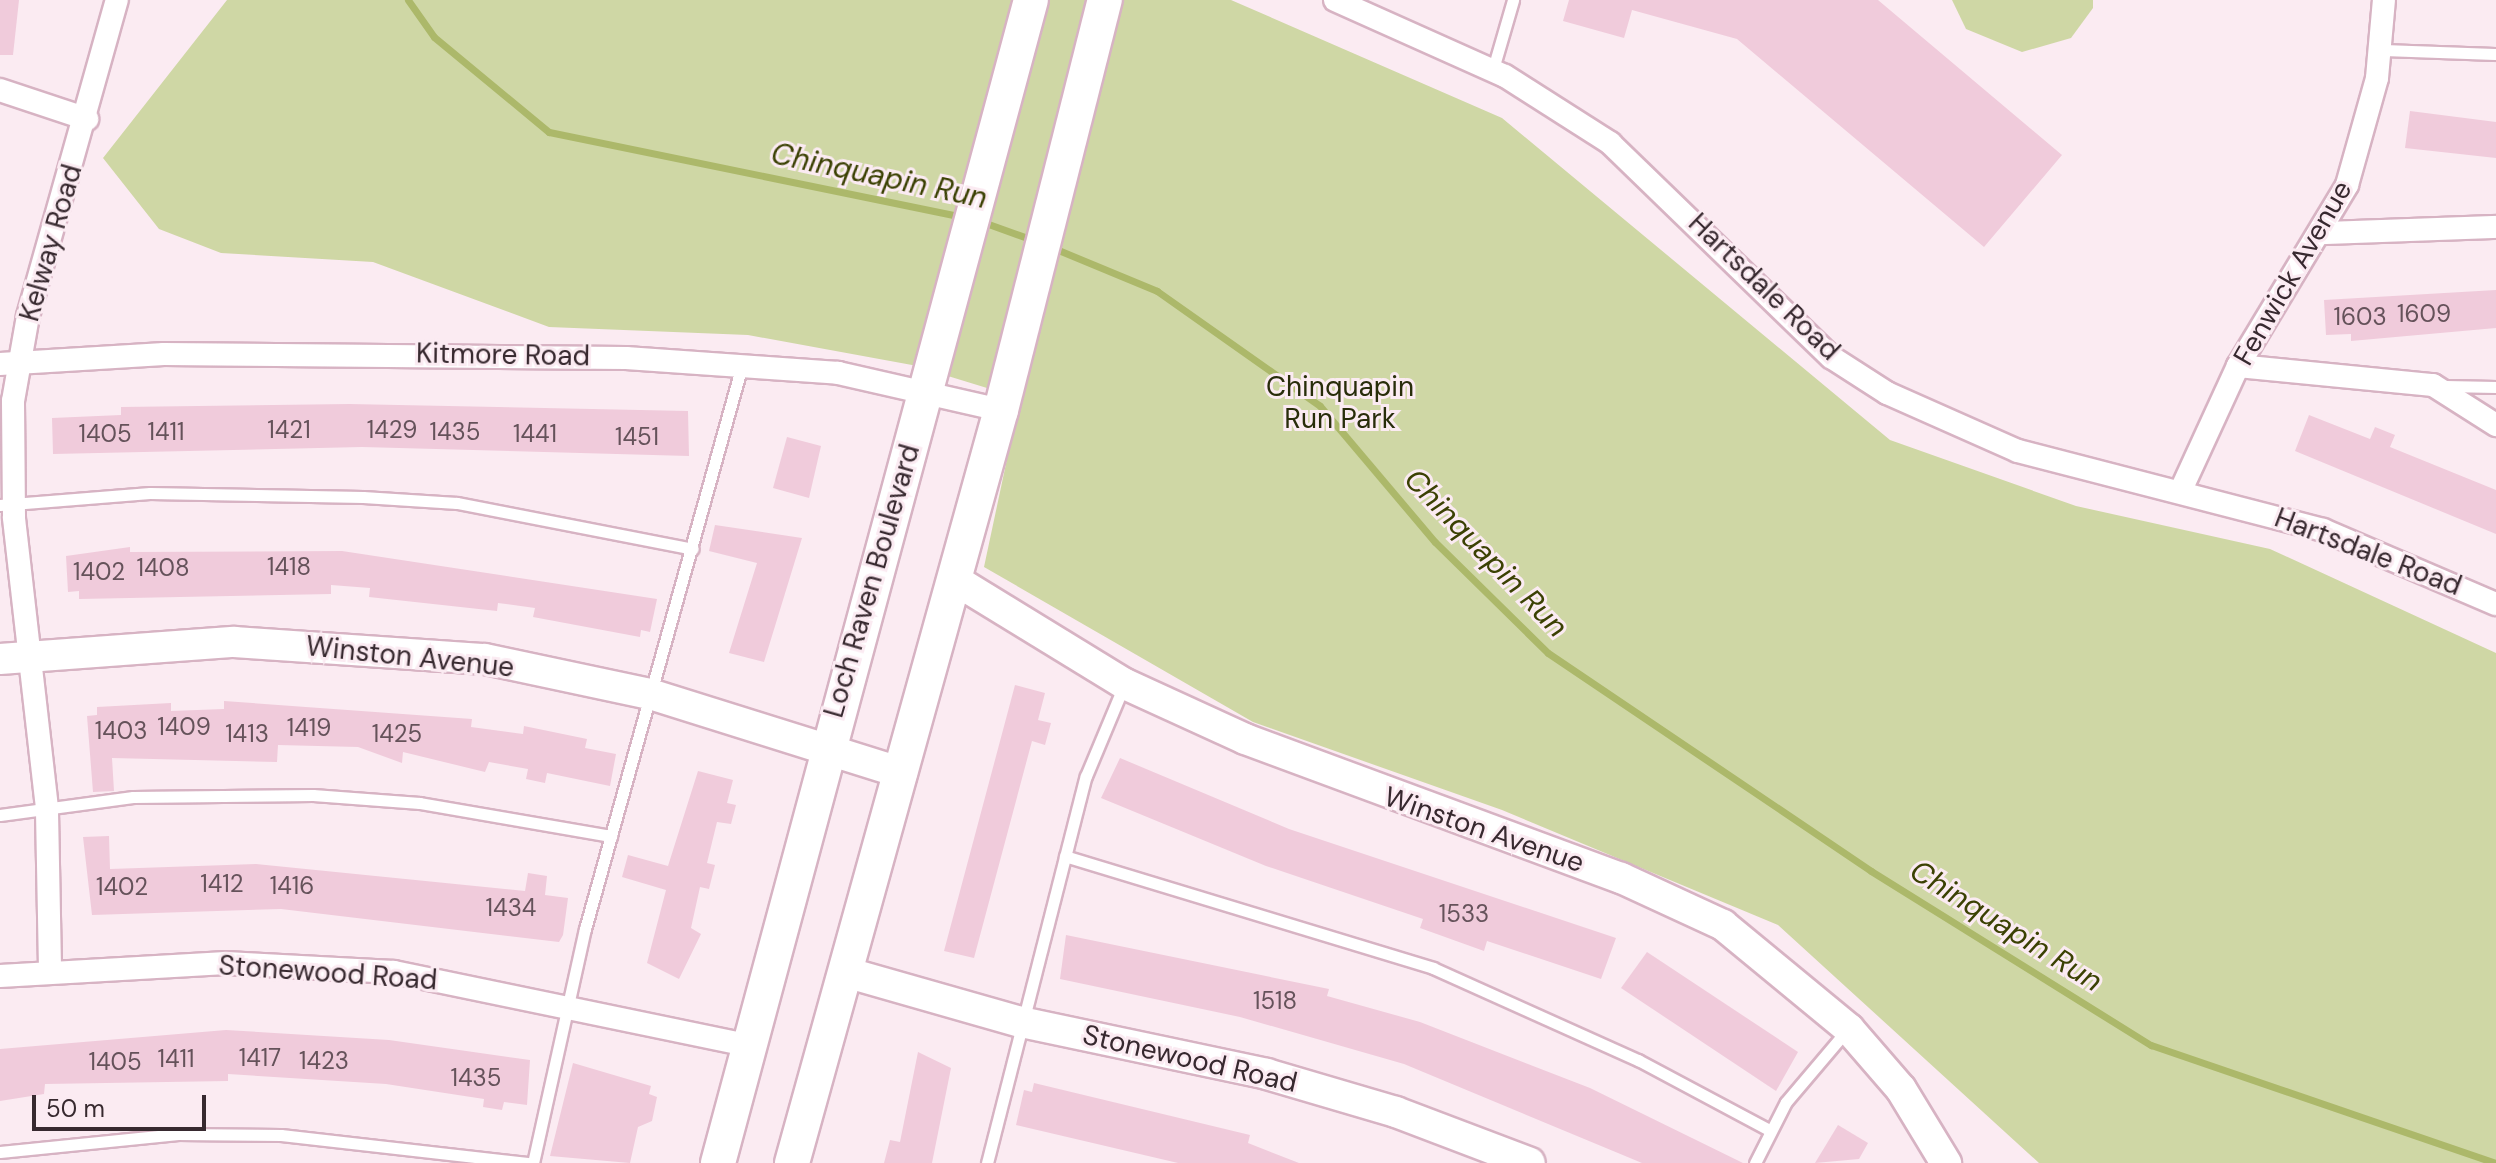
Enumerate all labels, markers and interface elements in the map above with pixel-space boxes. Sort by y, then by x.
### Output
water label: Chinquapin Run [768,136,990,216]
street label: Kelway Road [13,161,89,325]
street label: Fenwick Avenue [2227,175,2359,371]
street label: Hartsdale Road [1681,206,1847,368]
house number: 1609 [2397,300,2451,328]
house number: 1603 [2333,303,2387,331]
street label: Kitmore Road [416,337,590,373]
park label: Chinquapin Run Park [1266,370,1414,436]
house number: 1421 [267,416,311,444]
house number: 1429 [367,416,417,444]
house number: 1411 [147,418,185,446]
house number: 1435 [430,418,480,446]
house number: 1405 [78,420,132,448]
house number: 1441 [513,420,557,448]
house number: 1451 [615,423,659,451]
street label: Loch Raven Boulevard [817,441,927,721]
water label: Chinquapin Run [1397,461,1575,645]
street label: Hartsdale Road [2270,501,2466,603]
house number: 1418 [267,553,311,581]
house number: 1408 [136,554,190,582]
house number: 1402 [73,558,125,586]
street label: Winston Avenue [304,629,516,685]
house number: 1409 [157,713,211,741]
house number: 1419 [287,714,331,742]
house number: 1403 [95,717,147,745]
house number: 1413 [225,720,269,748]
house number: 1425 [372,720,422,748]
street label: Winston Avenue [1380,780,1588,880]
water label: Chinquapin Run [1903,853,2109,999]
house number: 1412 [200,870,244,898]
house number: 1416 [270,872,314,900]
house number: 1402 [96,873,148,901]
house number: 1434 [486,894,536,922]
house number: 1533 [1439,900,1489,928]
street label: Stonewood Road [218,949,438,997]
house number: 1518 [1253,987,1297,1015]
street label: Stonewood Road [1079,1018,1301,1100]
house number: 1417 [239,1044,281,1072]
house number: 1411 [157,1045,195,1073]
house number: 1423 [299,1047,349,1075]
house number: 1405 [88,1048,142,1076]
house number: 1435 [451,1064,501,1092]
scale bar [36,1079,210,1129]
text: 50 m [46,1093,105,1124]

